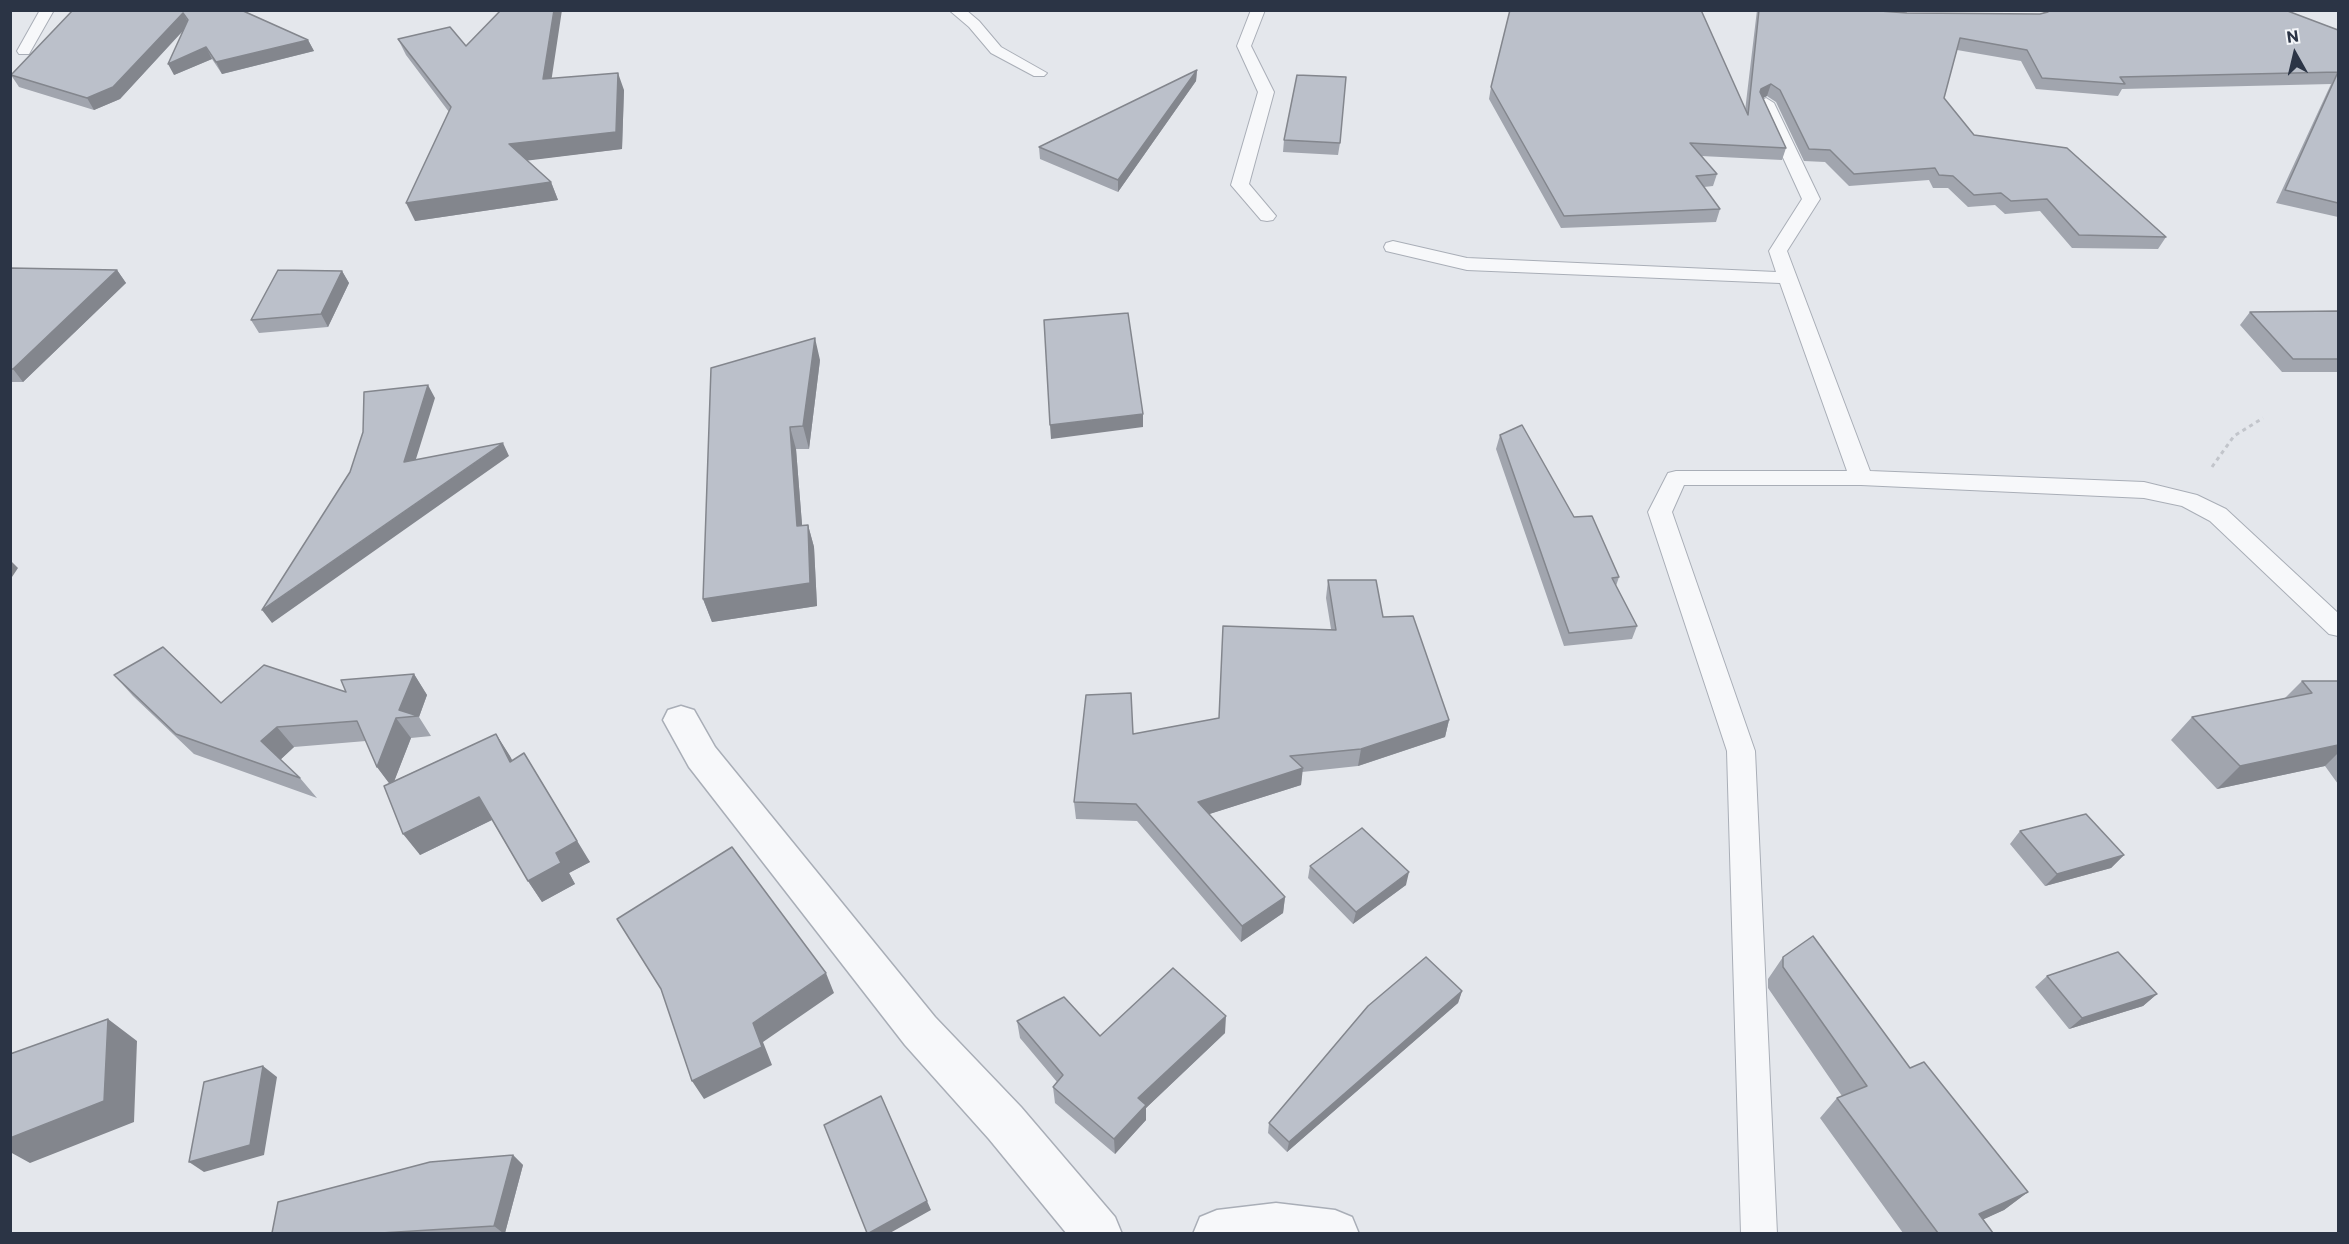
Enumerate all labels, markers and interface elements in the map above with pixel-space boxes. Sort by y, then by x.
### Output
north arrow [2265,24,2325,84]
text: N [2285,25,2300,46]

